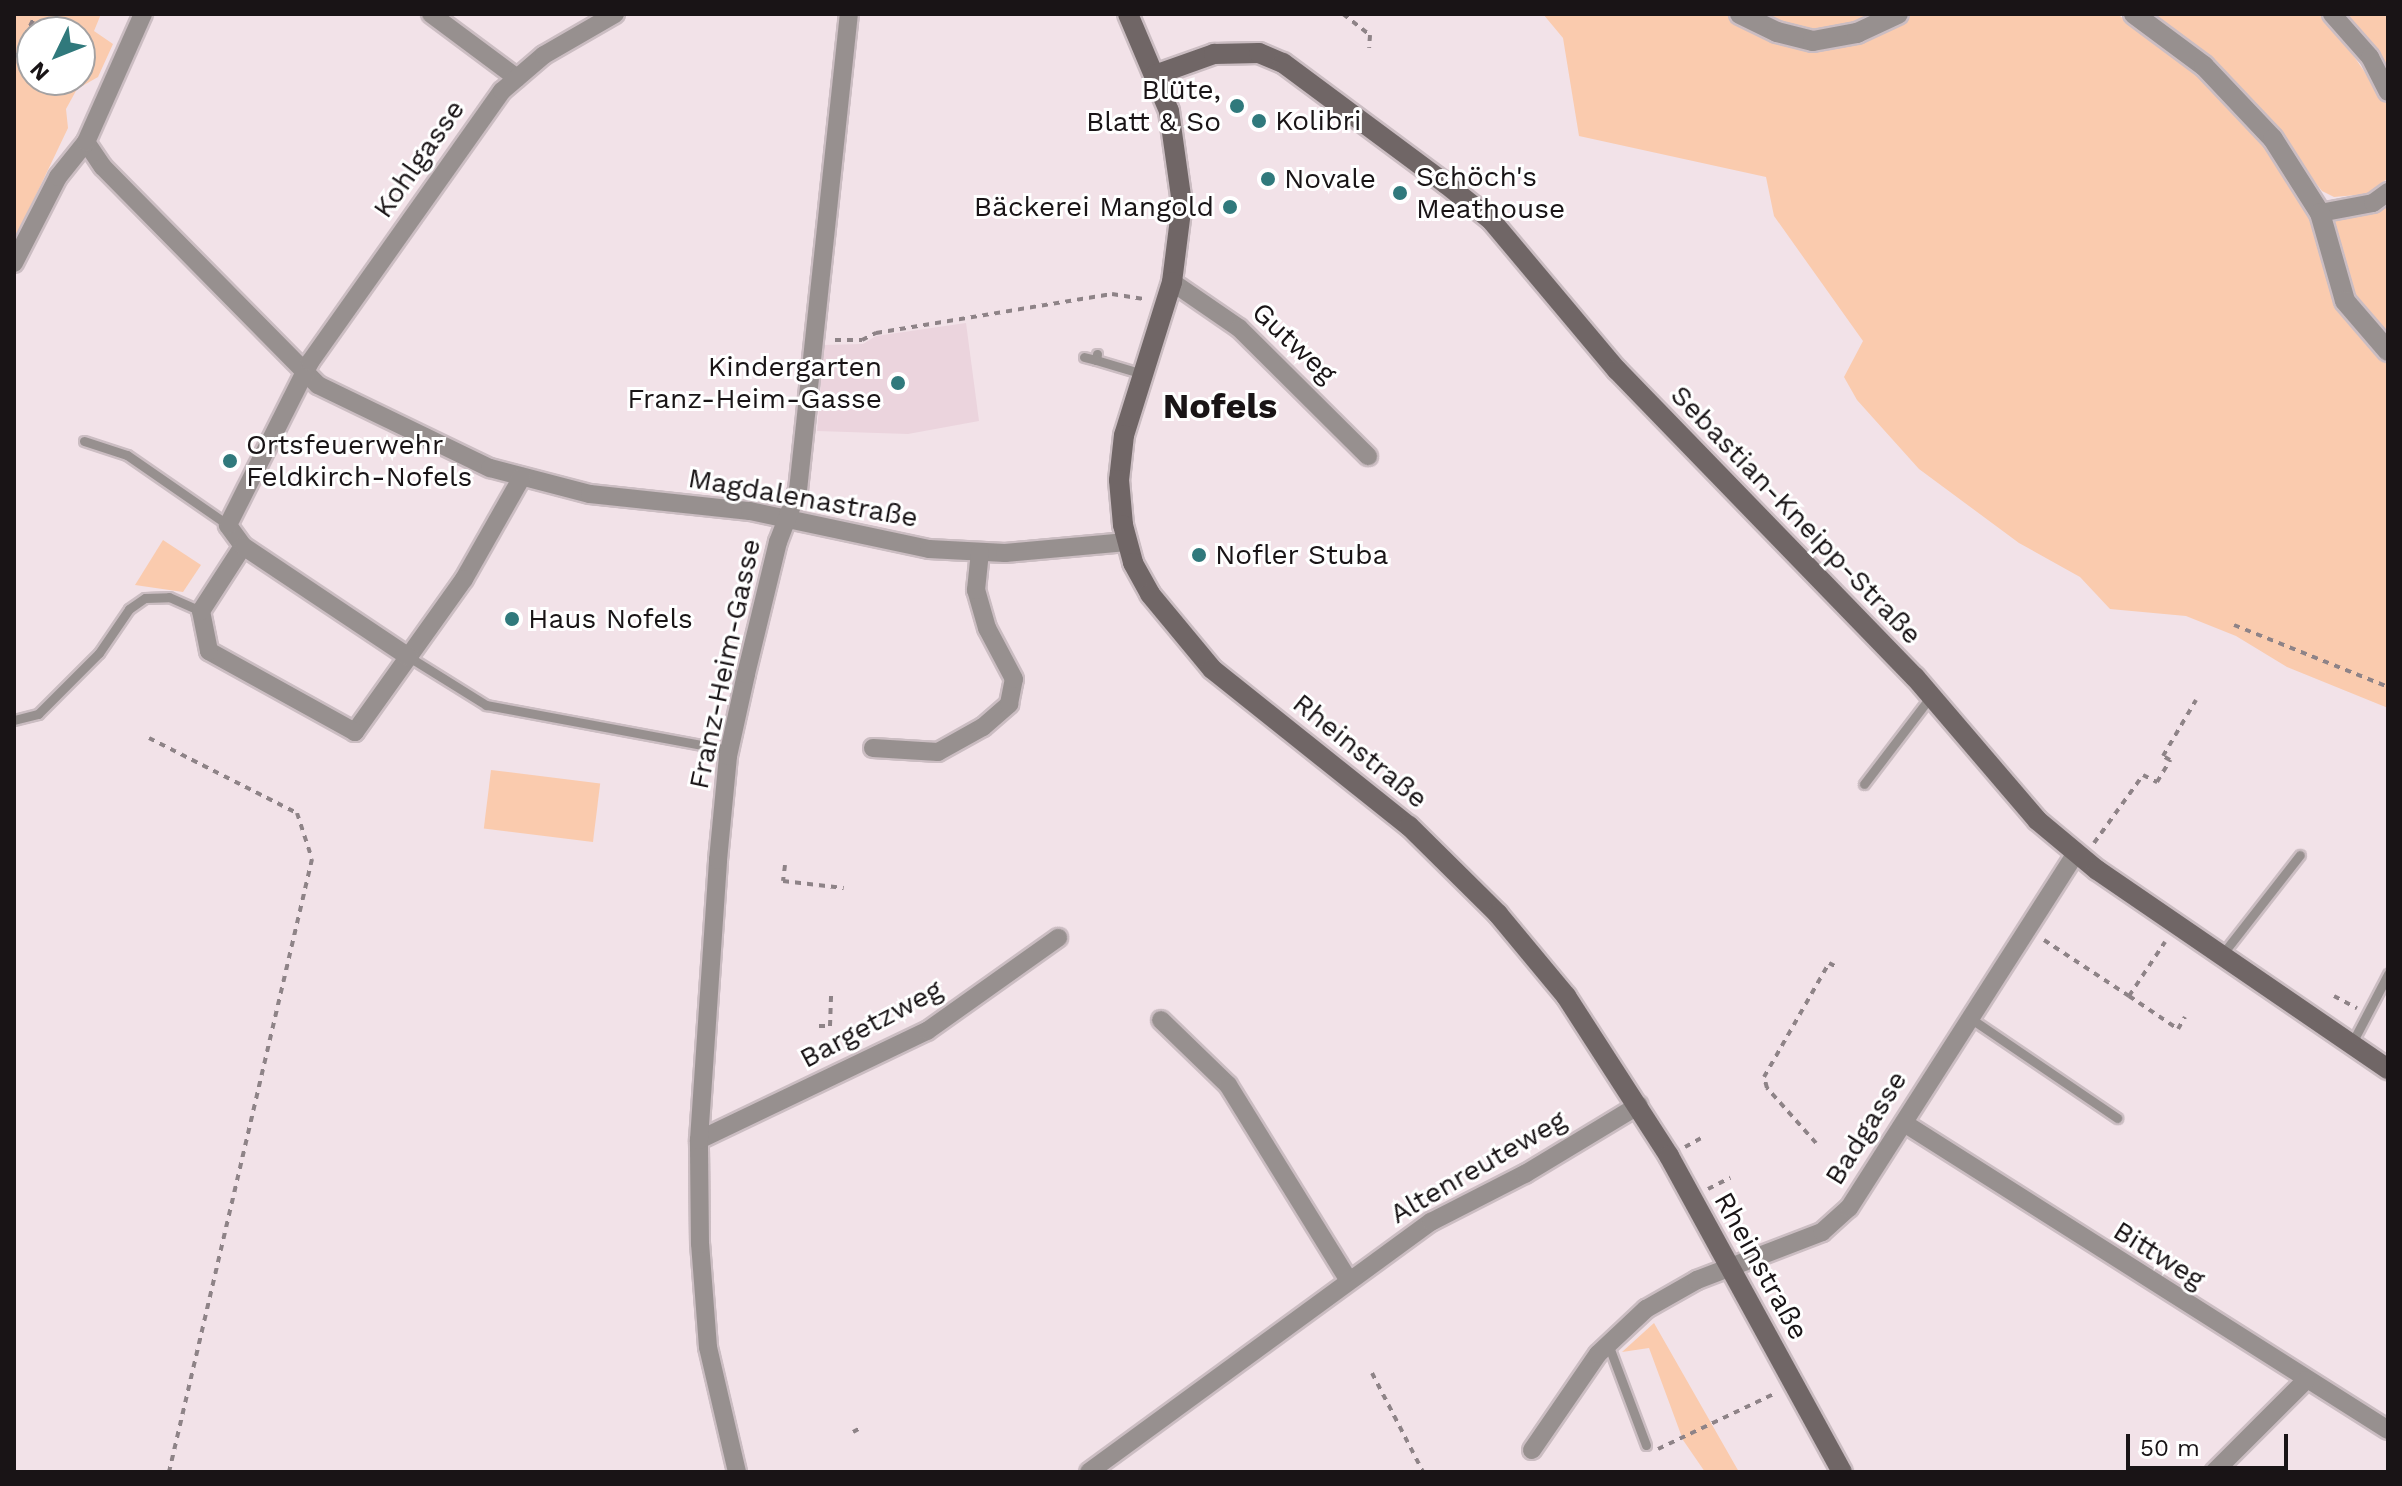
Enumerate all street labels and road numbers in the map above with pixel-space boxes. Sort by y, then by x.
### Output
street label: Kohlgasse [366,94,472,224]
street label: Gutweg [1245,295,1343,391]
street label: Sebastian-Kneipp-Straße [1663,379,1929,651]
street label: Magdalenastraße [686,461,920,535]
street label: Franz-Heim-Gasse [682,536,768,792]
street label: Rheinstraße [1286,686,1434,816]
street label: Bargetzweg [794,973,948,1075]
street label: Badgasse [1818,1065,1914,1191]
street label: Altenreuteweg [1384,1103,1572,1231]
street label: Rheinstraße [1707,1186,1815,1346]
street label: Bittweg [2107,1214,2211,1296]

